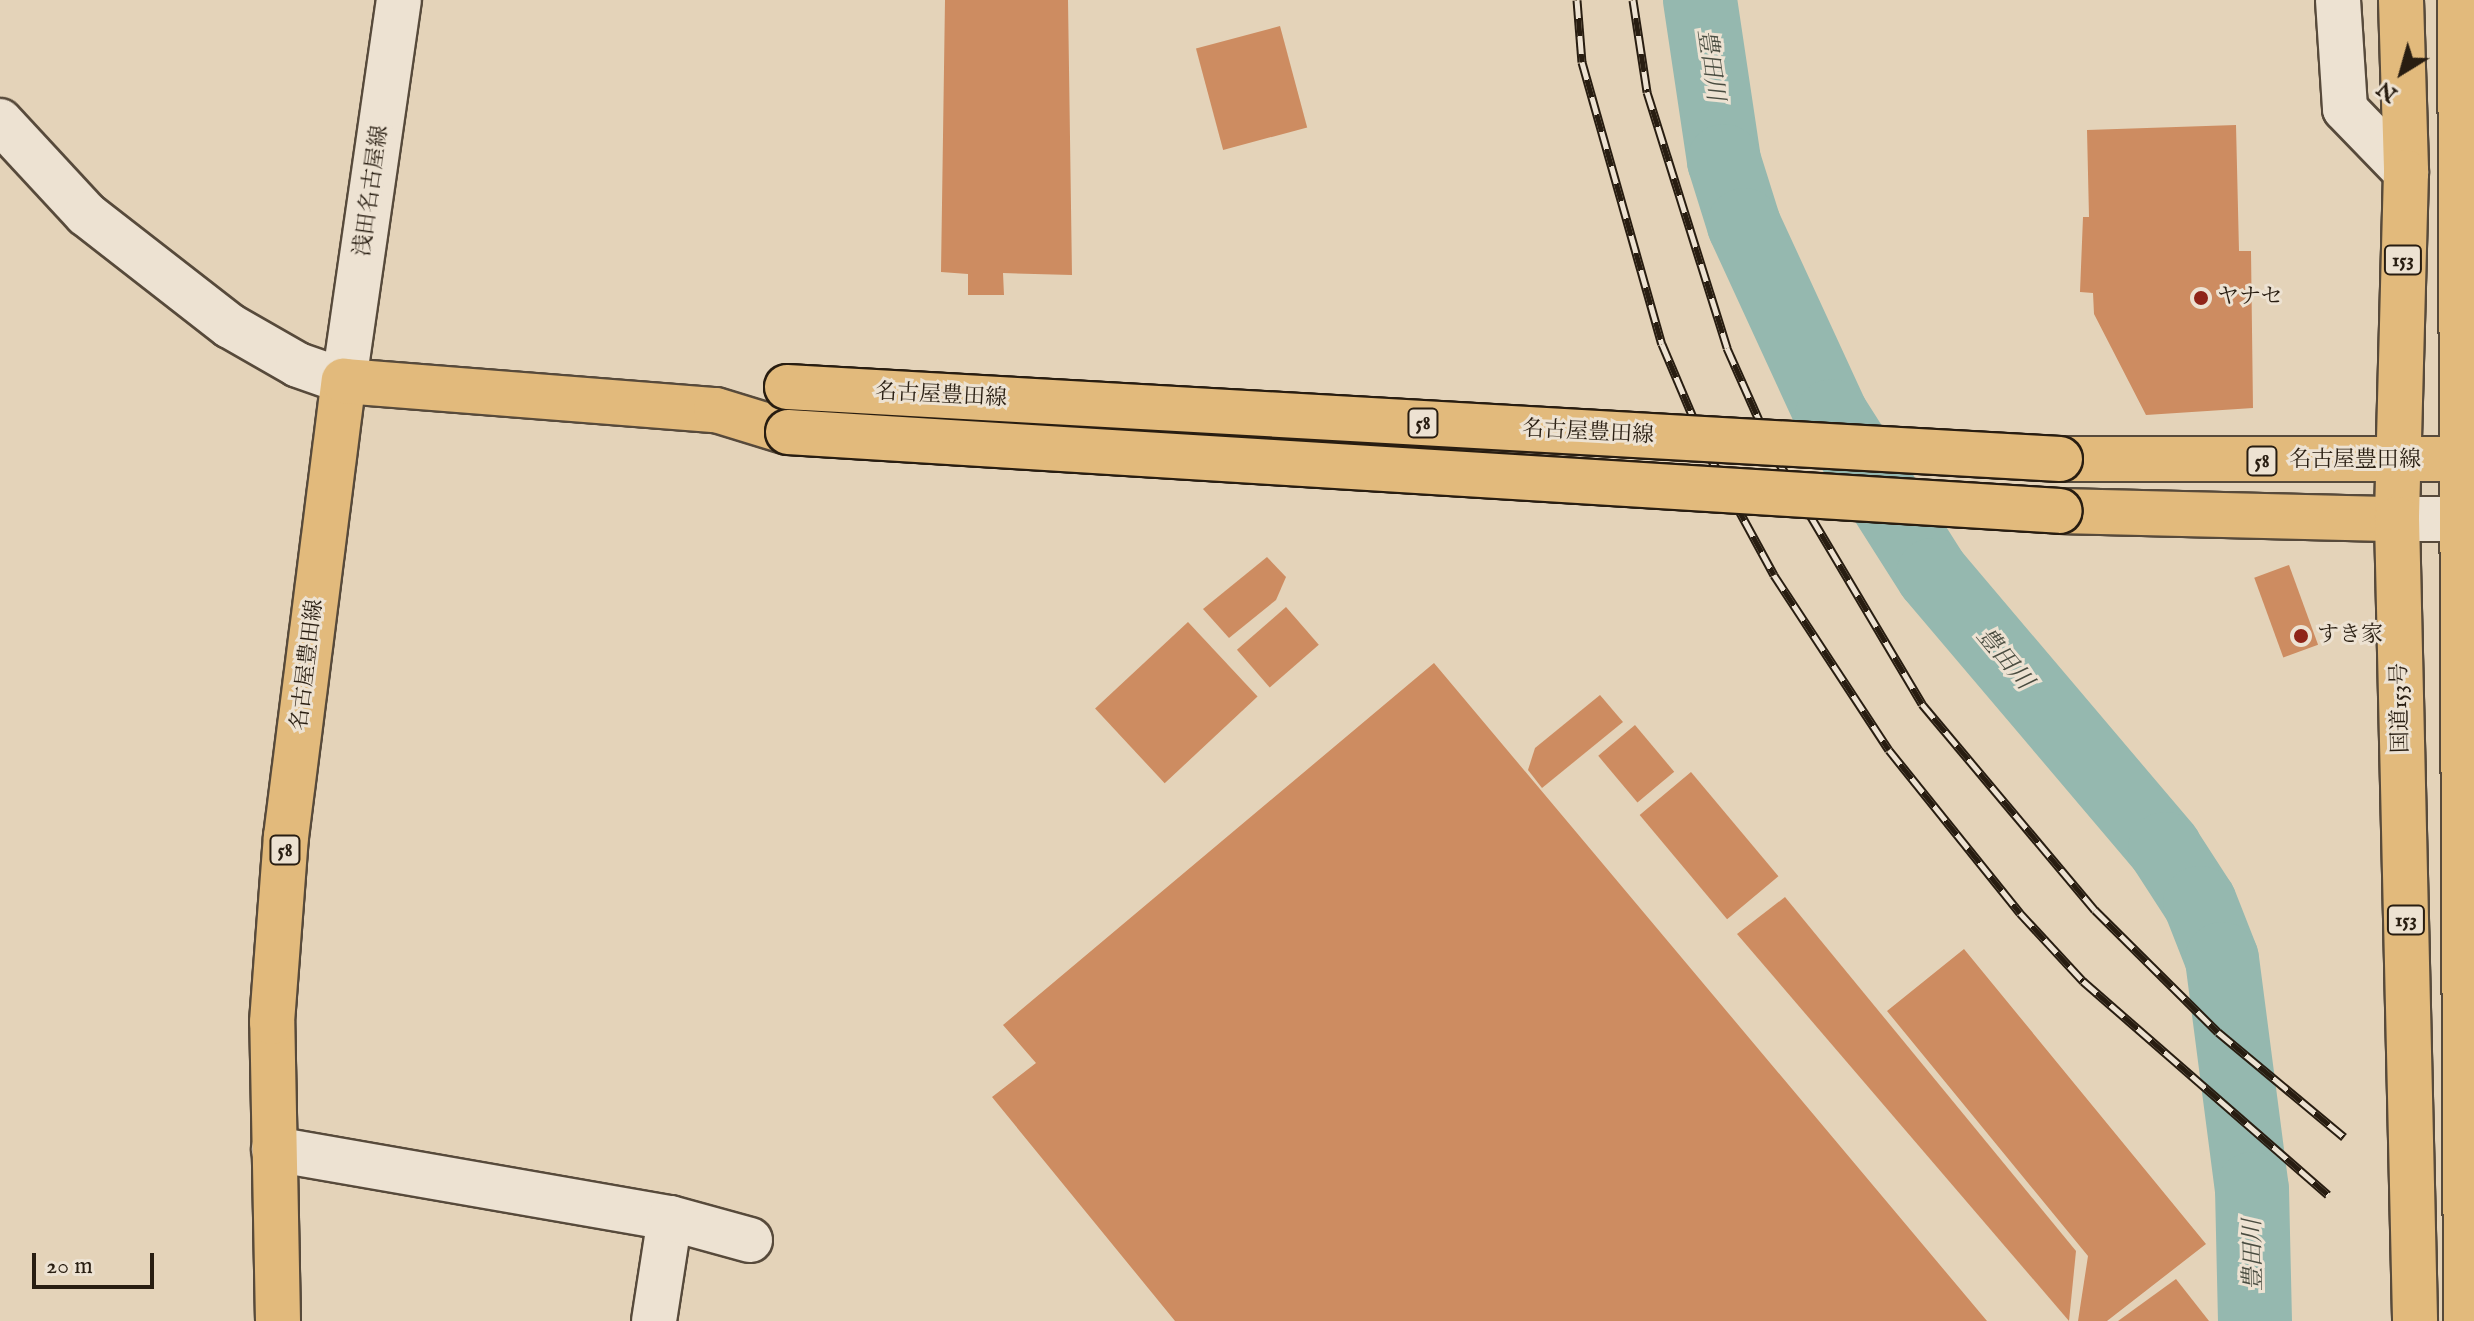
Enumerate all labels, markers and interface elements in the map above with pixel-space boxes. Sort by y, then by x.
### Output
water label: 豊田川 [1691,27,1729,103]
north arrow [2362,32,2442,112]
text: N [2372,74,2404,108]
street label: 浅田名古屋線 [350,124,394,258]
road number: 153 [2383,244,2423,276]
place label: ヤナセ [2217,285,2283,311]
marker: ヤナセ [2192,289,2210,307]
street label: 名古屋豊田線 [874,379,1008,413]
road number: 58 [1407,407,1439,439]
street label: 名古屋豊田線 [1521,416,1655,450]
road number: 58 [2246,445,2278,477]
street label: 名古屋豊田線 [2289,448,2421,474]
street label: 名古屋豊田線 [287,598,329,732]
water label: 豊田川 [1970,622,2038,696]
place label: すき家 [2317,623,2383,649]
marker: すき家 [2292,627,2310,645]
street label: 国道153号 [2387,663,2415,753]
road number: 58 [269,834,301,866]
road number: 153 [2386,904,2426,936]
water label: 豊田川 [2239,1219,2269,1291]
scale bar [36,1237,158,1287]
text: 20 m [46,1251,93,1282]

